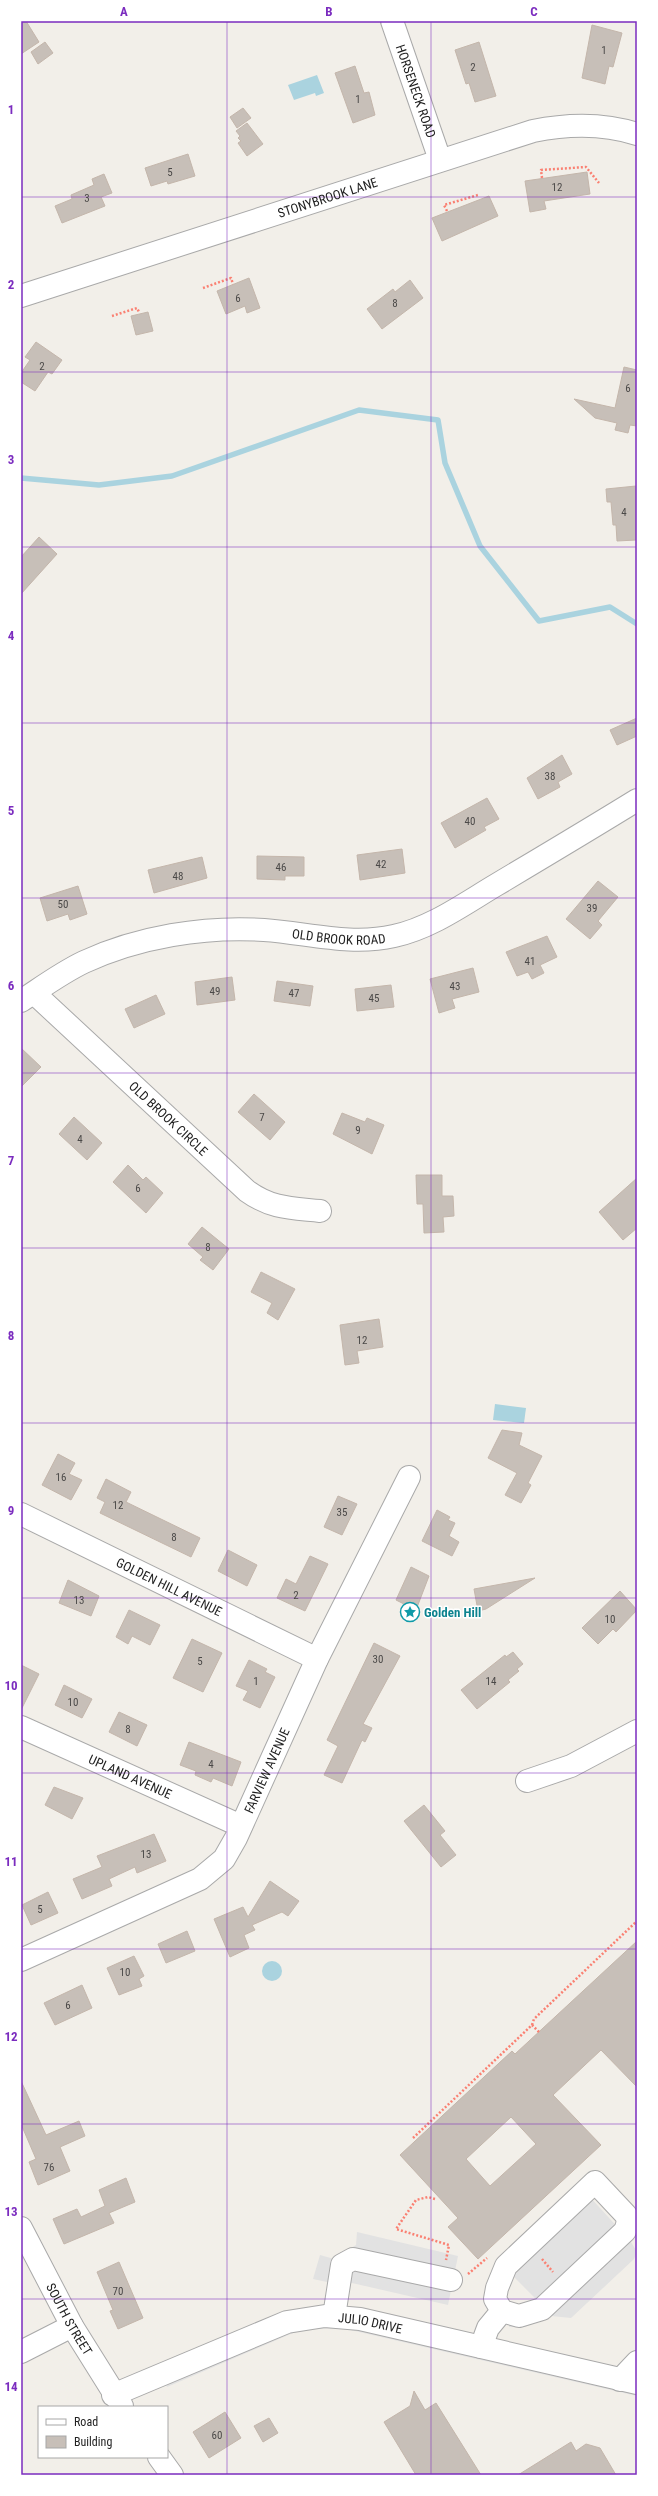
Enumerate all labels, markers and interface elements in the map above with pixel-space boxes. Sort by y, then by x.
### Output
text: A [120,4,128,19]
text: B [325,4,333,19]
text: C [530,4,538,19]
street label: HORSENECK ROAD [393,43,439,140]
house number: 1 [601,44,607,57]
house number: 2 [470,61,476,74]
house number: 1 [355,93,361,106]
text: 1 [8,102,14,117]
house number: 5 [167,166,173,179]
street label: STONYBROOK LANE [276,175,379,221]
house number: 12 [552,181,562,194]
house number: 3 [84,192,90,205]
text: 2 [8,277,15,292]
house number: 6 [235,292,241,305]
house number: 8 [392,297,398,310]
house number: 2 [39,360,45,373]
house number: 6 [625,382,631,395]
text: 3 [8,452,14,467]
house number: 4 [621,506,627,519]
text: 4 [8,628,15,643]
house number: 38 [545,770,555,783]
text: 5 [8,803,15,818]
house number: 40 [465,815,475,828]
house number: 42 [376,858,386,871]
house number: 46 [276,861,286,874]
house number: 48 [173,870,183,883]
house number: 50 [58,898,68,911]
house number: 39 [587,902,597,915]
street label: OLD BROOK ROAD [291,926,386,948]
house number: 41 [525,955,535,968]
text: 6 [8,978,15,993]
house number: 43 [450,980,460,993]
house number: 49 [210,985,220,998]
house number: 47 [289,987,299,1000]
house number: 45 [369,992,379,1005]
street label: OLD BROOK CIRCLE [126,1079,211,1159]
house number: 7 [259,1111,265,1124]
house number: 9 [355,1124,361,1137]
house number: 4 [77,1133,83,1146]
text: 7 [8,1153,15,1168]
house number: 6 [135,1182,141,1195]
house number: 8 [205,1241,211,1254]
text: 8 [8,1328,14,1343]
house number: 12 [357,1334,367,1347]
house number: 16 [56,1471,66,1484]
house number: 12 [113,1499,123,1512]
text: 9 [8,1503,14,1518]
house number: 35 [337,1506,347,1519]
house number: 8 [171,1531,177,1544]
street label: GOLDEN HILL AVENUE [114,1555,224,1619]
house number: 2 [293,1589,299,1602]
house number: 13 [74,1594,84,1607]
place icon: Golden Hill [399,1601,421,1623]
place label: Golden Hill [424,1605,481,1620]
house number: 10 [605,1613,615,1626]
house number: 30 [373,1653,383,1666]
house number: 5 [197,1655,203,1668]
house number: 1 [253,1675,259,1688]
house number: 14 [486,1675,497,1688]
text: 10 [4,1678,18,1693]
house number: 10 [68,1696,78,1709]
house number: 8 [125,1723,131,1736]
street label: FARVIEW AVENUE [241,1726,293,1816]
street label: UPLAND AVENUE [86,1752,174,1802]
house number: 4 [208,1758,214,1771]
house number: 13 [141,1848,151,1861]
text: 11 [4,1854,18,1869]
house number: 5 [37,1903,43,1916]
house number: 10 [120,1966,130,1979]
house number: 6 [65,1999,71,2012]
text: 12 [4,2029,18,2044]
house number: 76 [44,2161,54,2174]
text: 13 [4,2204,18,2219]
street label: SOUTH STREET [43,2281,95,2358]
house number: 70 [113,2285,123,2298]
street label: JULIO DRIVE [338,2310,404,2337]
text: 14 [4,2379,18,2394]
legend [38,2406,168,2458]
text: Road [74,2415,98,2429]
house number: 60 [212,2429,222,2442]
text: Building [74,2435,112,2449]

